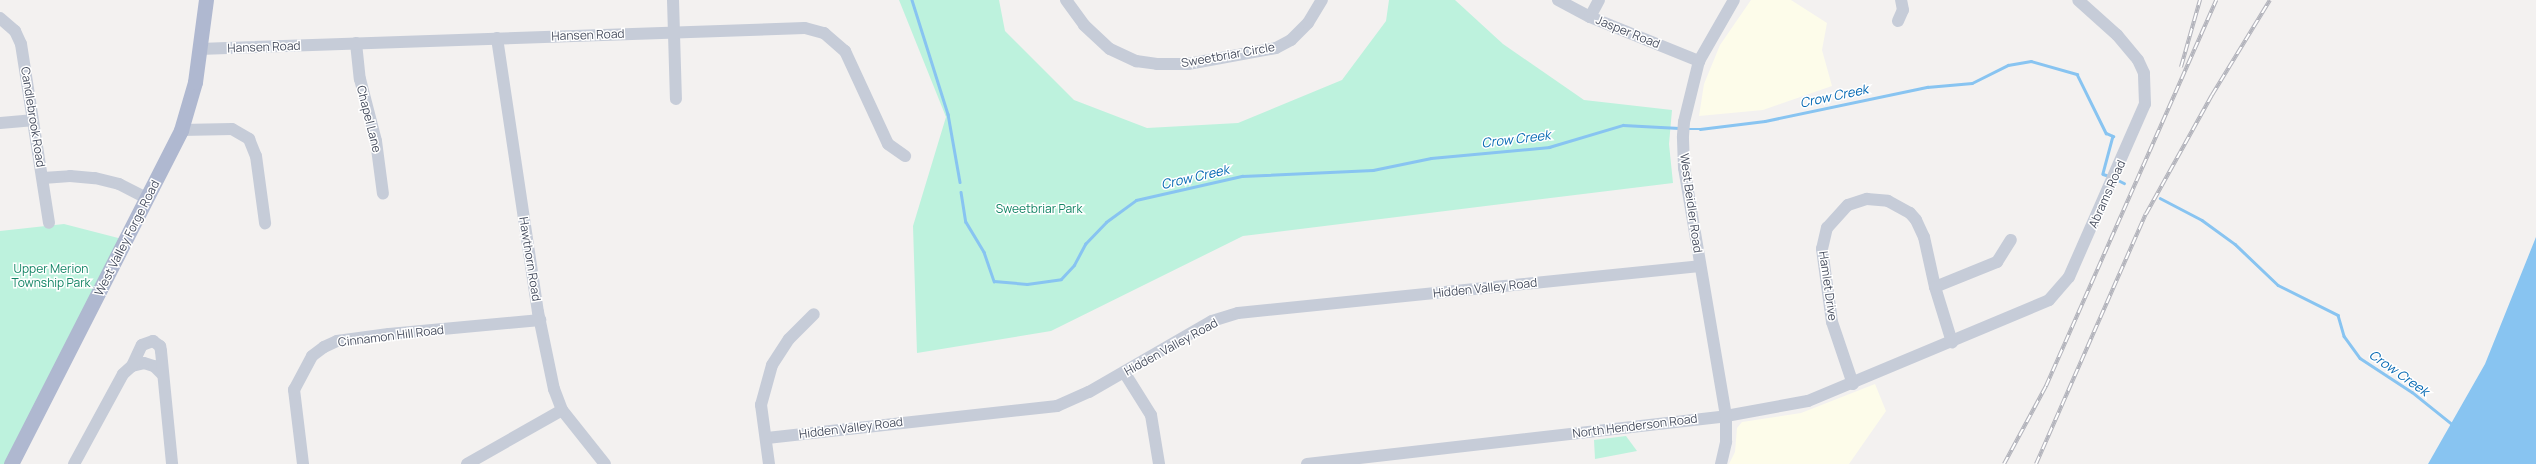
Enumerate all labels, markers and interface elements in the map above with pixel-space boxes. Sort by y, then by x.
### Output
street label: Jasper Road [1594,13,1662,51]
street label: Hansen Road [551,27,625,43]
street label: Hansen Road [227,39,301,55]
street label: Sweetbriar Circle [1180,40,1276,70]
street label: Candlebrook Road [18,66,48,168]
water label: Crow Creek [1798,81,1870,111]
street label: Chapel Lane [354,84,384,154]
water label: Crow Creek [1481,127,1551,151]
street label: West Beidler Road [1677,152,1705,254]
street label: Abrams Road [2086,158,2128,230]
water label: Crow Creek [1159,162,1231,192]
street label: West Valley Forge Road [92,178,162,298]
park label: Sweetbriar Park [996,202,1082,216]
street label: Hawthorn Road [516,216,544,302]
street label: Hamlet Drive [1816,250,1840,322]
park label: Upper Merion Township Park [11,262,91,290]
street label: Hidden Valley Road [1432,275,1538,301]
street label: Hidden Valley Road [1122,315,1220,379]
street label: Cinnamon Hill Road [337,322,445,350]
water label: Crow Creek [2366,347,2432,399]
street label: North Henderson Road [1572,411,1698,441]
street label: Hidden Valley Road [798,414,904,442]

